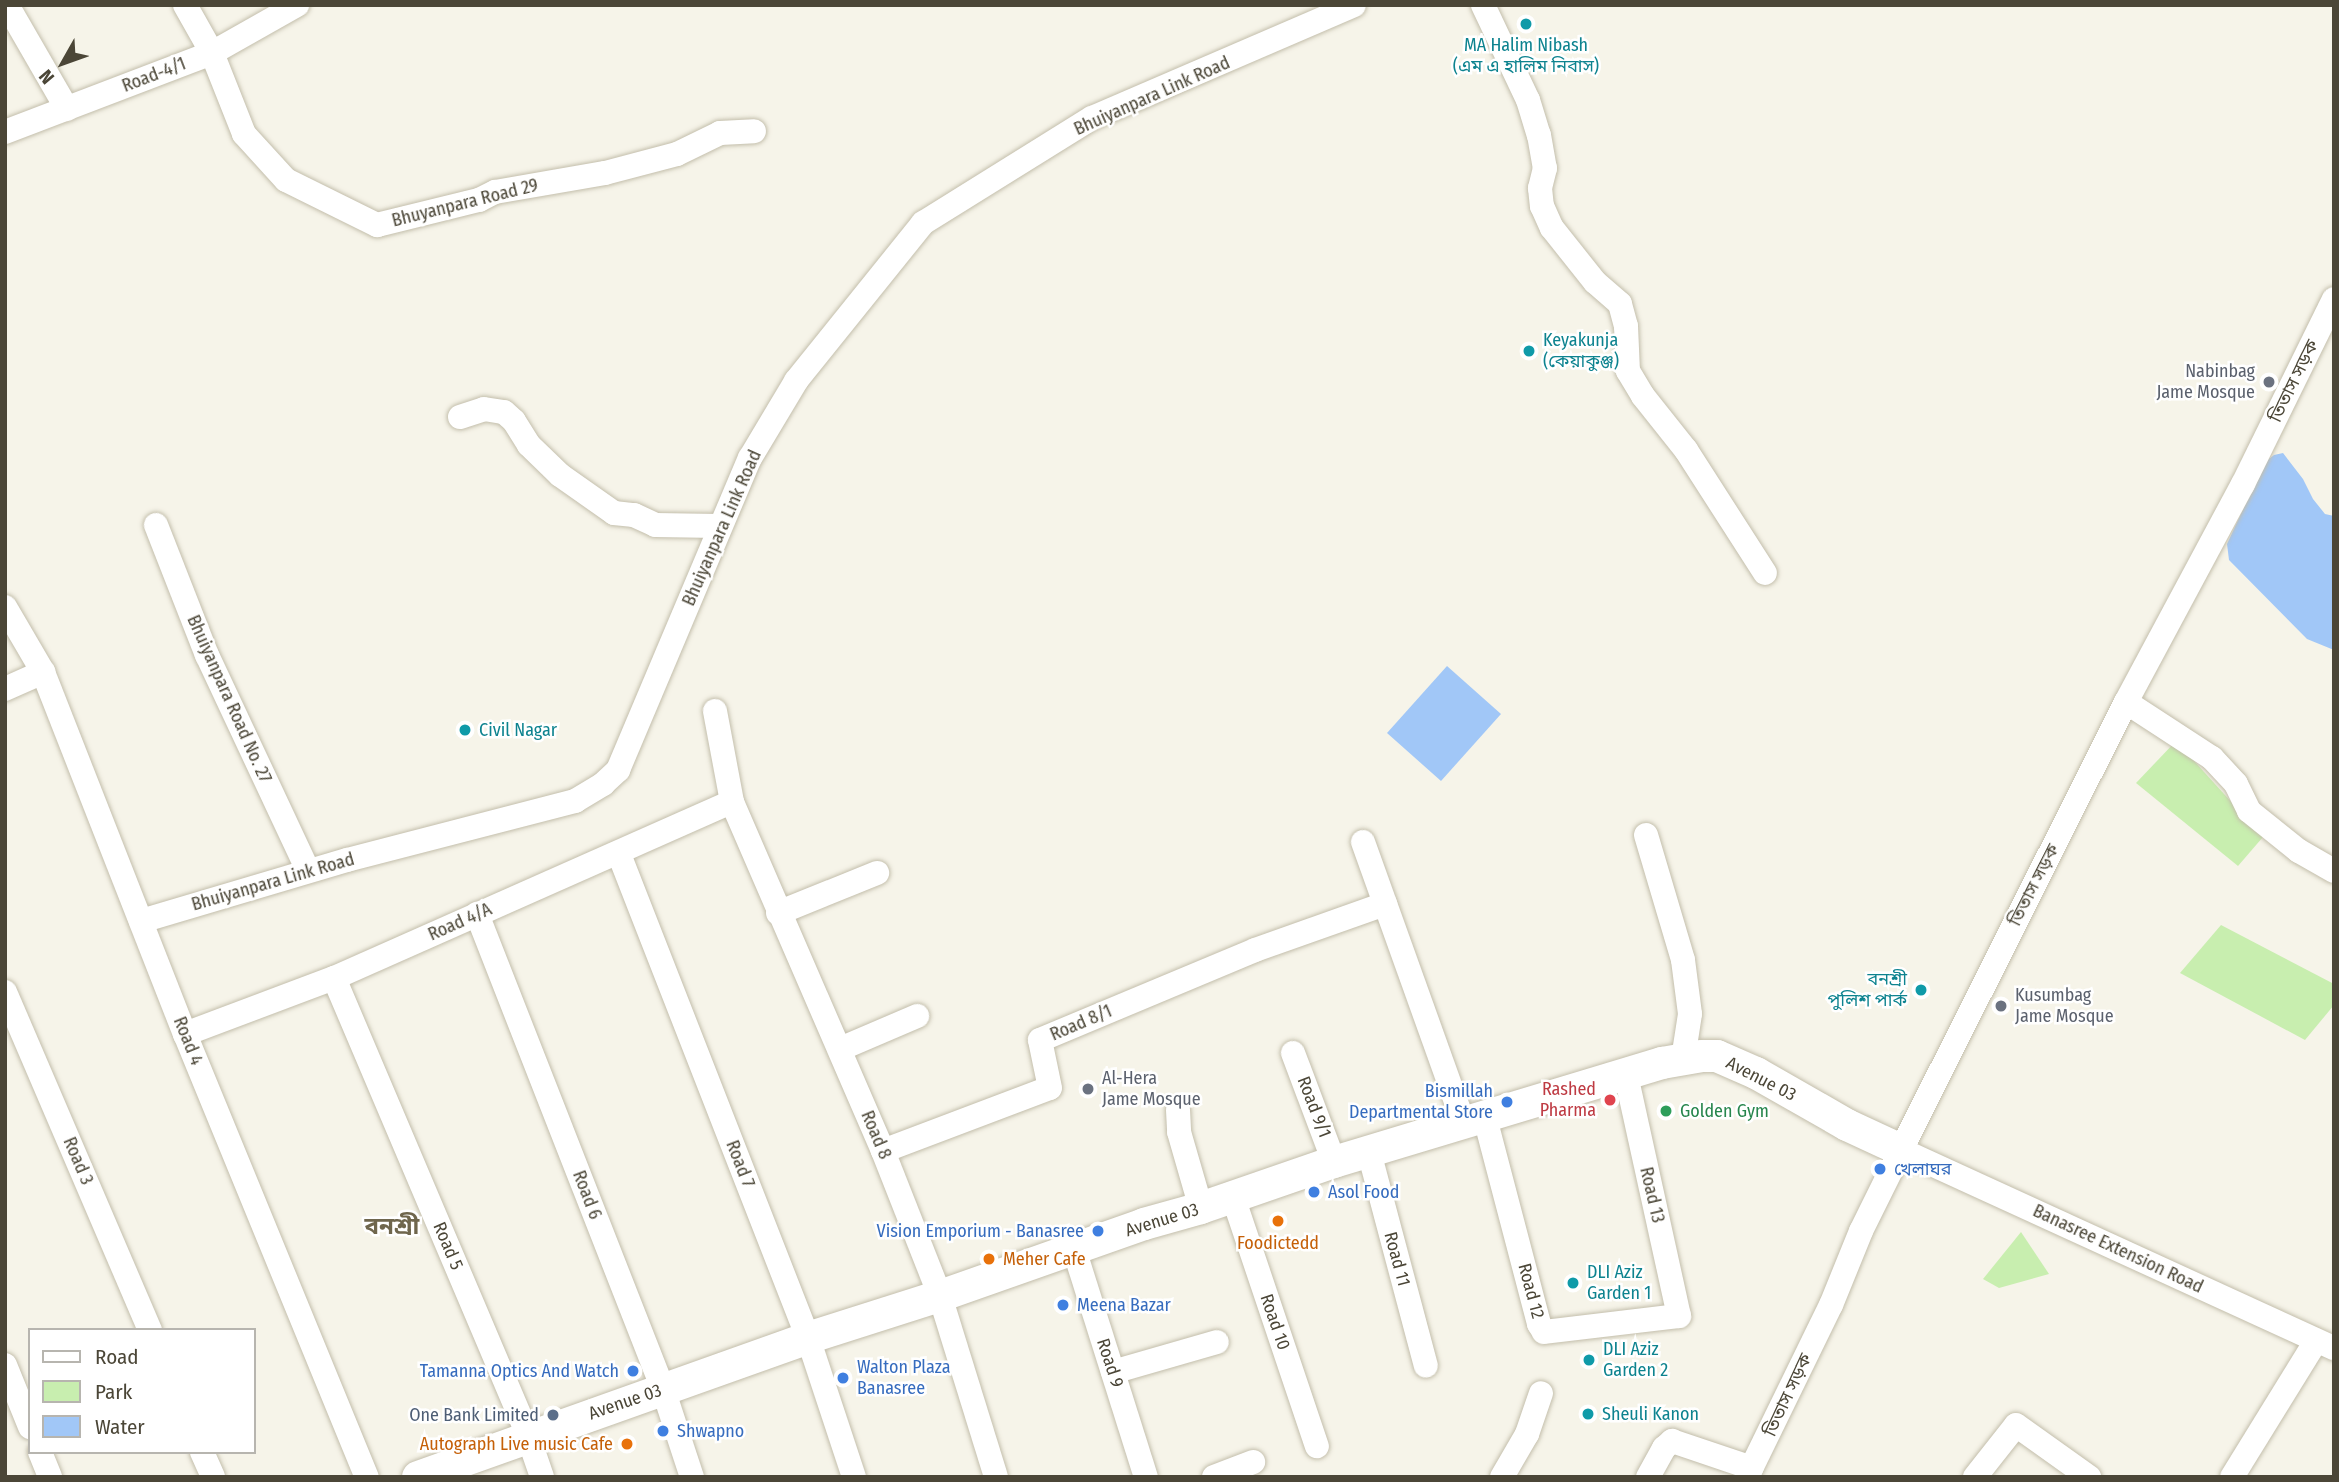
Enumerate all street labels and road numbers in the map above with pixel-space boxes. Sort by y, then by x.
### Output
street label: Bhuiyanpara Link Road [1071,52,1233,140]
street label: Road-4/1 [119,53,189,97]
street label: Bhuyanpara Road 29 [390,174,540,232]
street label: তিতাস সড়ক [2265,336,2323,426]
street label: Bhuiyanpara Link Road [678,447,766,609]
street label: Bhuiyanpara Road No. 27 [182,612,276,786]
street label: তিতাস সড়ক [2004,840,2064,930]
street label: Bhuiyanpara Link Road [189,848,357,916]
street label: Road 4/A [425,898,495,946]
street label: Road 8/1 [1047,1000,1115,1046]
street label: Road 4 [169,1014,207,1068]
street label: Avenue 03 [1722,1052,1800,1106]
street label: Road 9/1 [1292,1073,1336,1141]
street label: Road 8 [856,1108,896,1162]
street label: Road 3 [58,1134,98,1188]
street label: Road 7 [721,1137,759,1191]
street label: Road 13 [1635,1165,1669,1225]
street label: Road 6 [568,1168,606,1222]
street label: Avenue 03 [1123,1199,1201,1241]
street label: Banasree Extension Road [2029,1200,2207,1298]
street label: Road 5 [428,1219,468,1273]
street label: Road 11 [1379,1229,1415,1289]
street label: Road 12 [1513,1261,1549,1321]
street label: Road 10 [1255,1291,1295,1353]
street label: Road 9 [1092,1336,1128,1390]
street label: তিতাস সড়ক [1759,1350,1817,1440]
street label: Avenue 03 [586,1379,664,1425]

